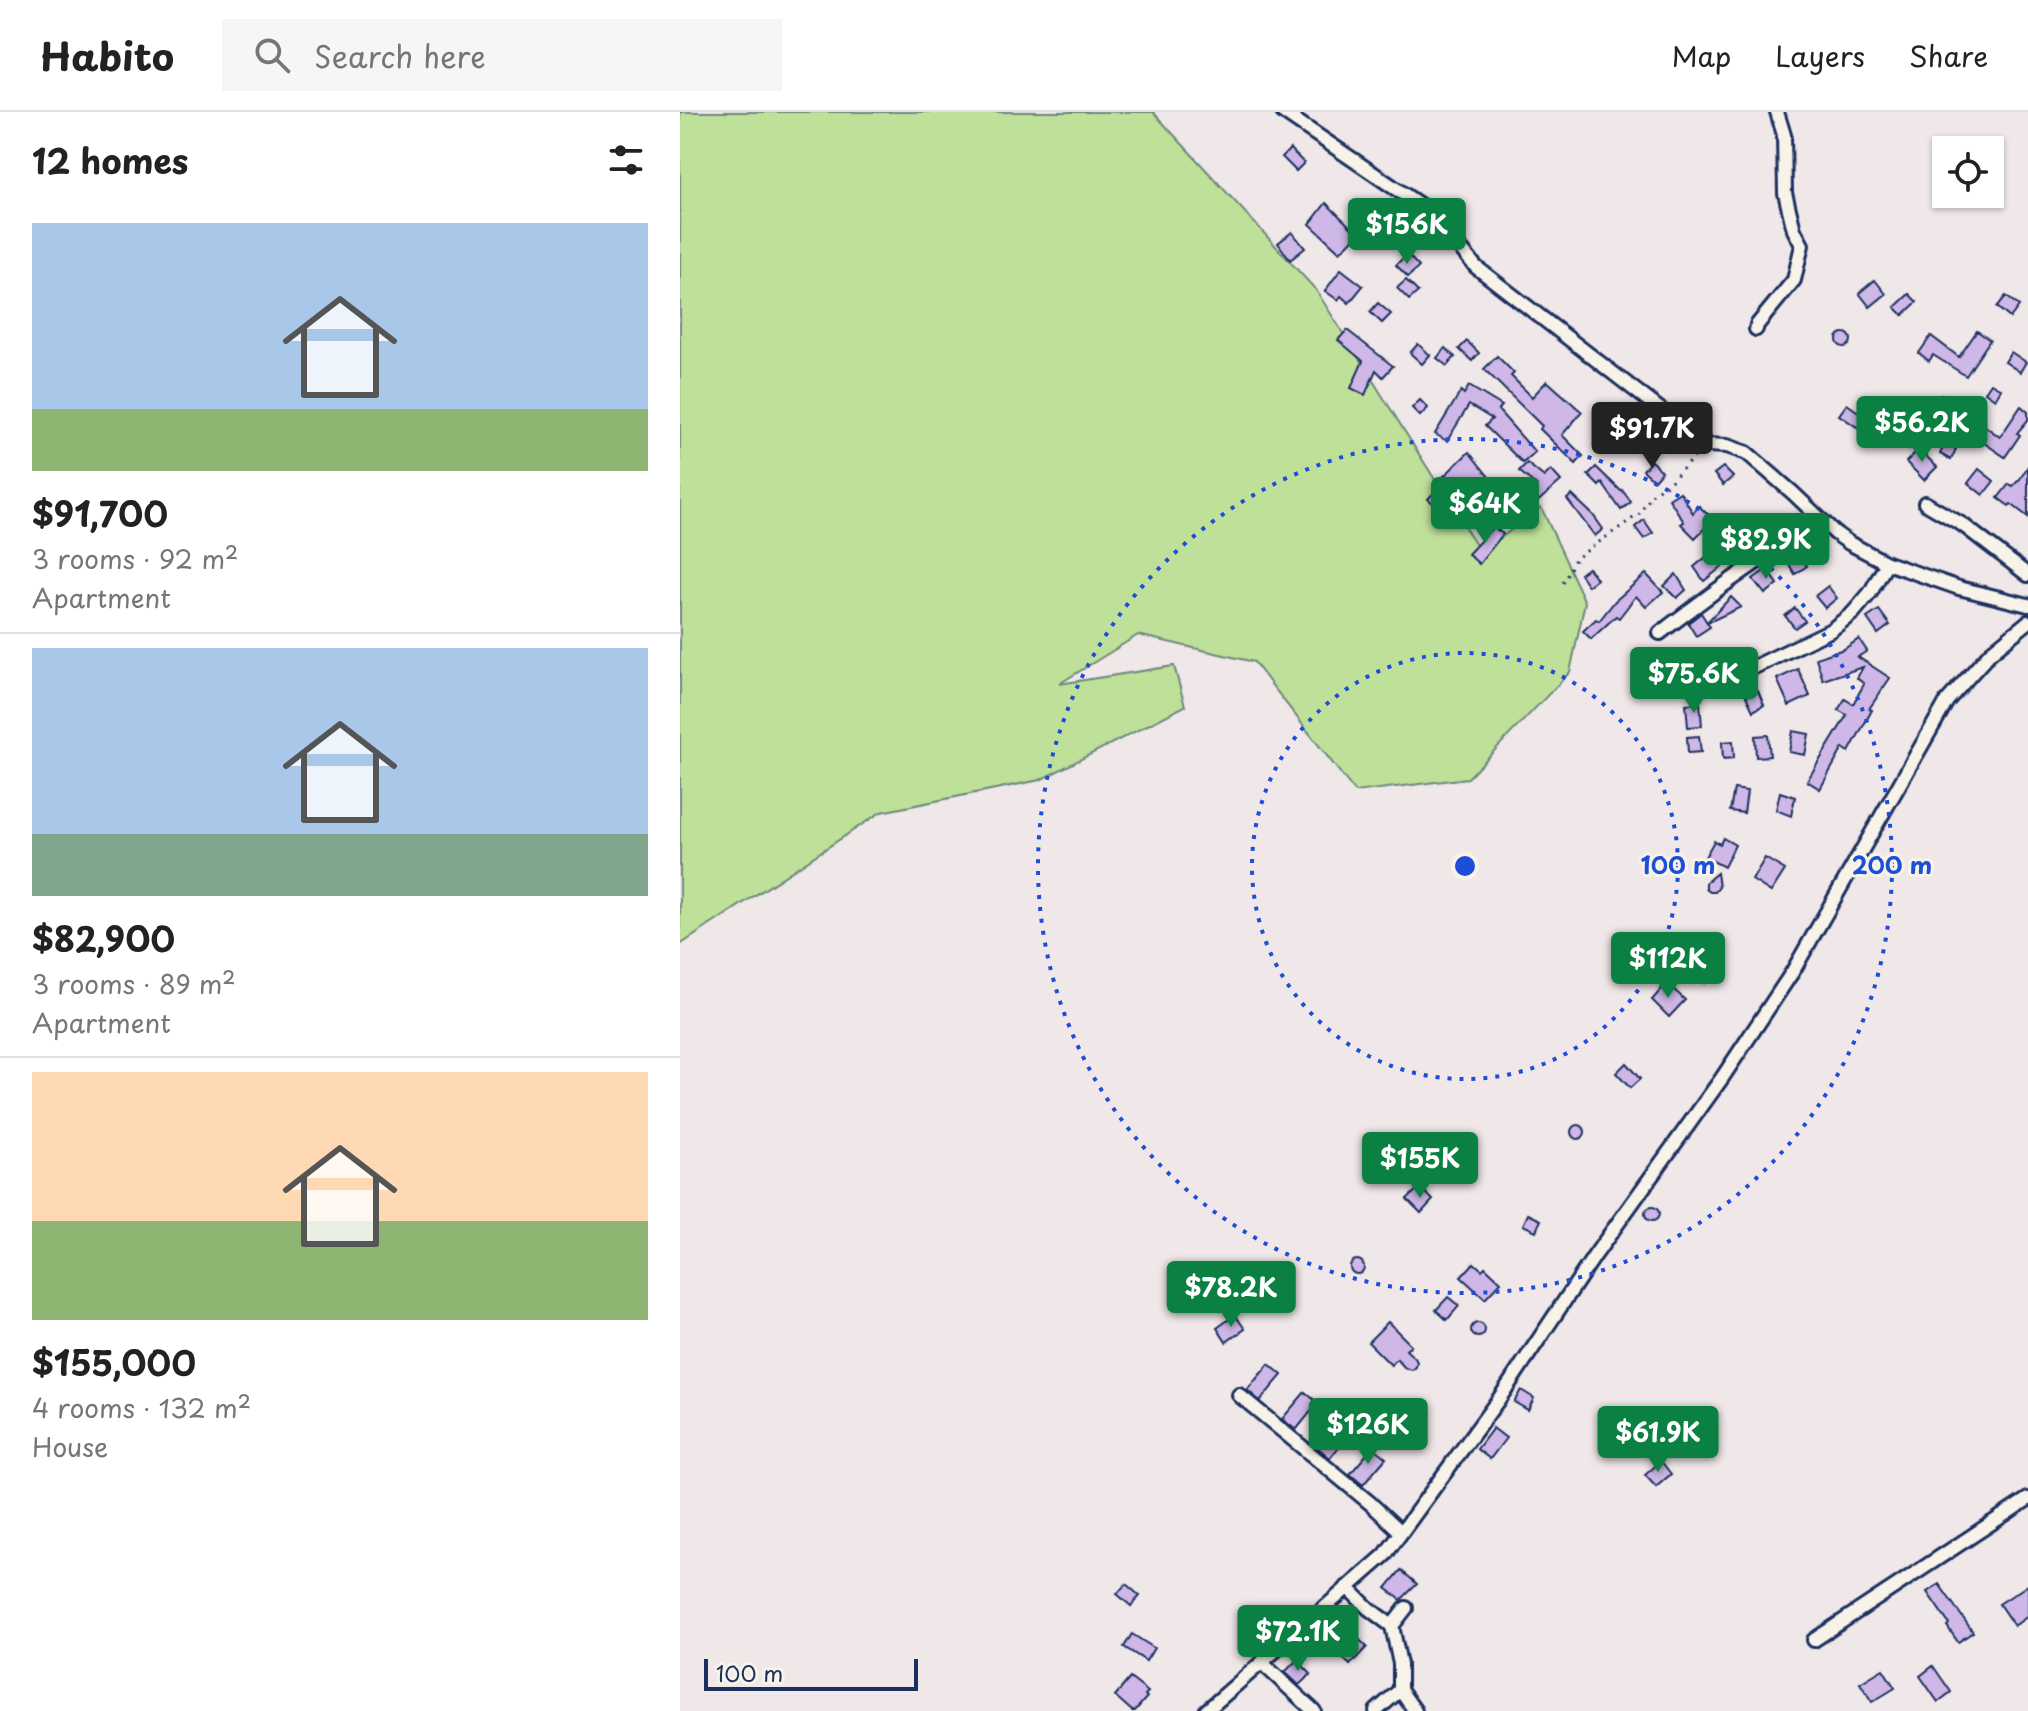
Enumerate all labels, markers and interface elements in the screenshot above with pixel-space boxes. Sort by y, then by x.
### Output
search box [222,19,782,91]
text: Habito [40,27,174,84]
icon: search [250,33,294,77]
text: Search here [314,33,486,78]
text: Map [1671,34,1731,77]
text: Layers [1775,34,1865,77]
text: Share [1909,34,1988,77]
text: 12 homes [32,134,188,186]
map controls [1932,136,2004,208]
button: locate [1932,136,2004,208]
icon: filters [604,138,648,182]
pin: $156K [1351,198,1463,266]
text: $156K [1366,204,1448,243]
icon: home [268,275,412,419]
pin: $56.2K [1857,396,1987,464]
pin: $91.7K [1587,402,1717,470]
text: $56.2K [1874,402,1970,441]
text: $91.7K [1610,408,1694,447]
pin: $64K [1438,477,1532,545]
text: $64K [1449,483,1521,522]
text: $91,700 [32,487,168,539]
pin: $82.9K [1701,513,1831,581]
text: $82.9K [1720,519,1812,558]
text: 3 rooms · 92 m² [32,539,238,578]
text: Apartment [32,578,171,617]
pin: $75.6K [1629,647,1759,715]
text: $75.6K [1648,653,1740,692]
icon: home [268,700,412,844]
text: 100 m [1641,846,1715,882]
text: 200 m [1852,846,1932,882]
centre of rings [1451,852,1479,880]
text: $82,900 [32,912,175,964]
pin: $112K [1612,932,1724,1000]
text: $112K [1629,938,1707,977]
text: 3 rooms · 89 m² [32,964,236,1003]
text: Apartment [32,1003,171,1042]
icon: home [268,1124,412,1268]
pin: $155K [1364,1132,1476,1200]
text: $155K [1380,1138,1460,1177]
pin: $78.2K [1166,1261,1296,1329]
text: $78.2K [1185,1267,1277,1306]
text: $155,000 [32,1336,196,1388]
text: 4 rooms · 132 m² [32,1388,251,1427]
pin: $126K [1312,1398,1424,1466]
text: $126K [1327,1404,1409,1443]
pin: $61.9K [1593,1406,1723,1474]
text: $61.9K [1616,1412,1700,1451]
text: House [32,1427,108,1466]
pin: $72.1K [1233,1605,1363,1673]
text: $72.1K [1255,1611,1341,1650]
scale bar [704,1655,918,1691]
text: 100 m [716,1656,783,1689]

